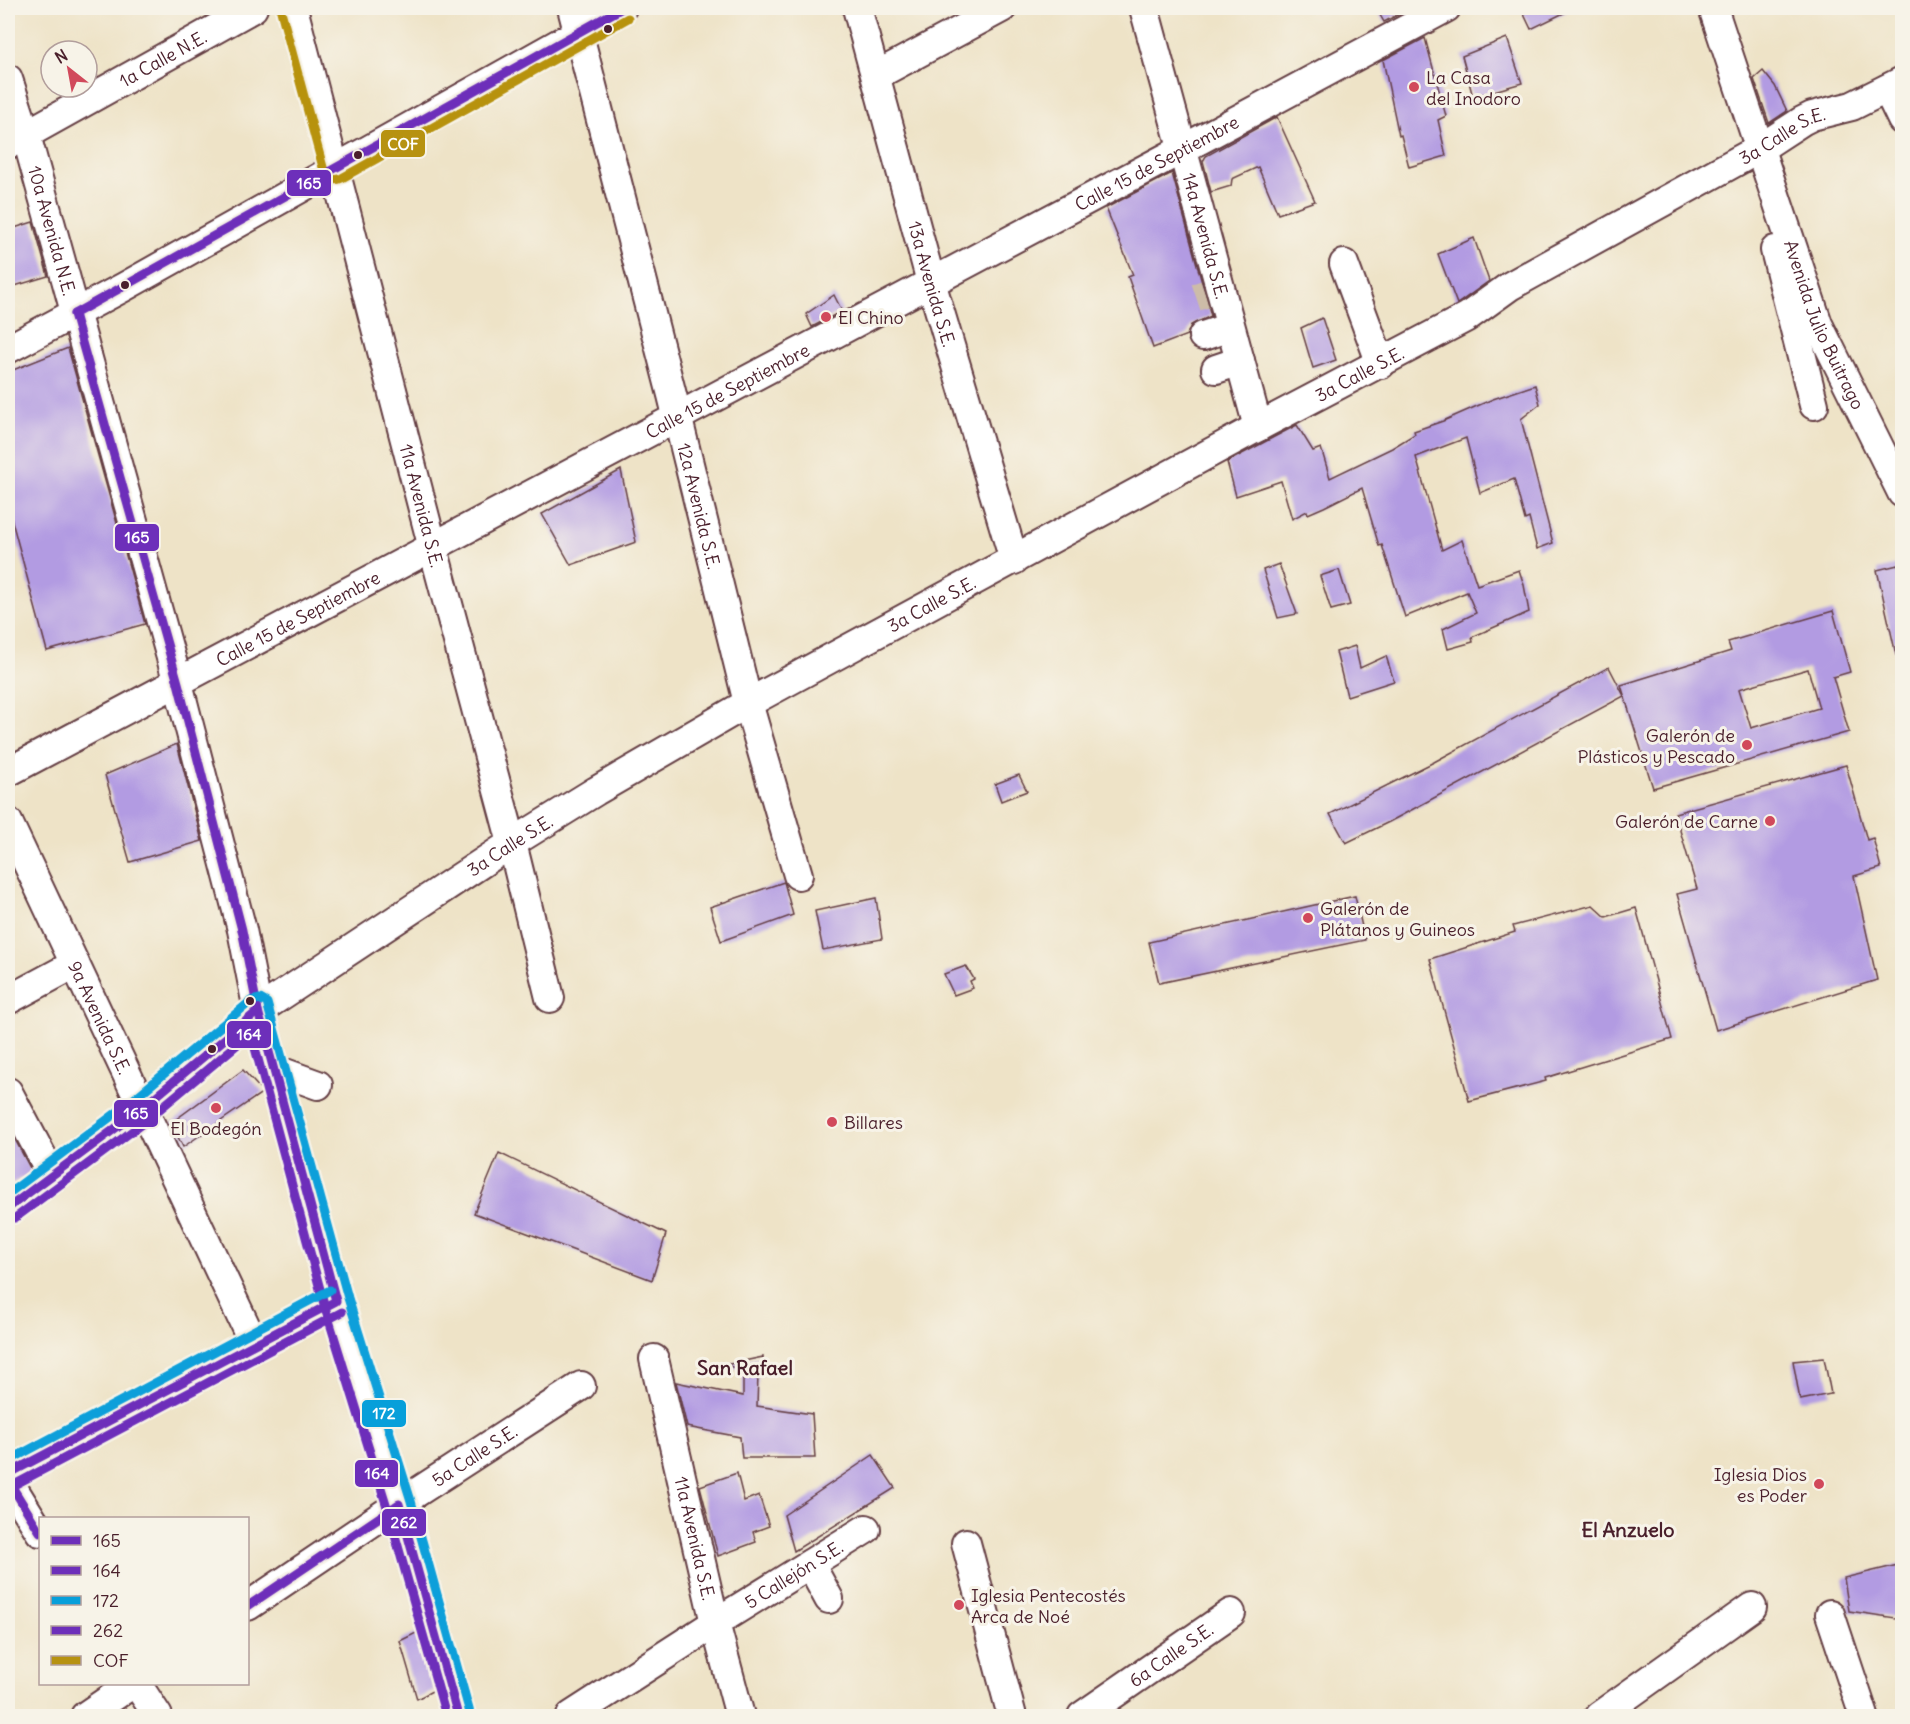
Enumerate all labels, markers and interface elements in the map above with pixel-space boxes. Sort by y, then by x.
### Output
unlabelled marker [602,23,614,35]
street label: 1a Calle N.E. [115,25,210,92]
north arrow [39,39,99,99]
text: N [51,45,71,68]
place label: La Casa del Inodoro [1426,66,1521,110]
marker: La Casa del Inodoro [1407,80,1421,94]
street label: 3a Calle S.E. [1735,102,1828,169]
street label: Calle 15 de Septiembre [1071,110,1242,216]
line badge: COF [380,129,426,158]
text: COF [387,134,419,154]
unlabelled marker [352,149,364,161]
street label: 10a Avenida N.E. [24,163,81,298]
line badge: 165 [286,169,332,197]
street label: 14a Avenida S.E. [1178,170,1234,301]
text: 165 [297,173,321,193]
street label: 13a Avenida S.E. [904,219,961,349]
street label: Avenida Julio Buitrago [1779,237,1870,413]
unlabelled marker [119,279,131,291]
place label: El Chino [838,306,904,329]
marker: El Chino [819,310,833,324]
street label: Calle 15 de Septiembre [641,338,813,444]
street label: 3a Calle S.E. [1311,341,1408,406]
street label: 12a Avenida S.E. [673,440,726,571]
street label: 11a Avenida S.E. [395,441,449,570]
line badge: 165 [114,523,160,552]
text: 165 [125,527,149,547]
street label: Calle 15 de Septiembre [212,565,384,671]
street label: 3a Calle S.E. [883,571,980,637]
place label: Galerón de Plásticos y Pescado [1578,724,1735,768]
marker: Galerón de Plásticos y Pescado [1740,738,1754,752]
street label: 3a Calle S.E. [463,809,557,881]
place label: Galerón de Carne [1615,810,1758,833]
marker: Galerón de Carne [1763,814,1777,828]
place label: Galerón de Plátanos y Guineos [1320,897,1475,941]
marker: Galerón de Plátanos y Guineos [1301,911,1315,925]
street label: 9a Avenida S.E. [64,957,137,1078]
unlabelled marker [244,995,256,1007]
line badge: 164 [226,1020,272,1049]
text: 164 [237,1024,261,1044]
unlabelled marker [206,1043,218,1055]
line badge: 165 [113,1099,159,1128]
marker: El Bodegón [209,1101,223,1115]
text: 165 [124,1103,148,1123]
place label: Billares [844,1111,903,1134]
marker: Billares [825,1115,839,1129]
place label: El Bodegón [170,1117,262,1140]
district label: San Rafael [697,1355,793,1380]
line badge: 172 [361,1399,407,1428]
text: 172 [373,1403,396,1423]
street label: 5a Calle S.E. [427,1419,521,1491]
line badge: 164 [354,1459,399,1488]
text: 164 [365,1463,389,1483]
place label: Iglesia Dios es Poder [1714,1463,1808,1507]
street label: 11a Avenida S.E. [670,1474,721,1602]
marker: Iglesia Dios es Poder [1812,1477,1826,1491]
line badge: 262 [381,1508,427,1537]
text: 262 [391,1512,418,1532]
legend [39,1517,249,1685]
district label: El Anzuelo [1581,1517,1675,1542]
text: 165 [93,1529,121,1552]
street label: 5 Callejón S.E. [740,1535,847,1613]
text: 164 [93,1559,121,1582]
place label: Iglesia Pentecostés Arca de Noé [971,1584,1126,1628]
text: 172 [93,1589,119,1612]
marker: Iglesia Pentecostés Arca de Noé [952,1598,966,1612]
street label: 6a Calle S.E. [1124,1618,1217,1692]
text: 262 [93,1619,123,1642]
text: COF [93,1649,129,1672]

